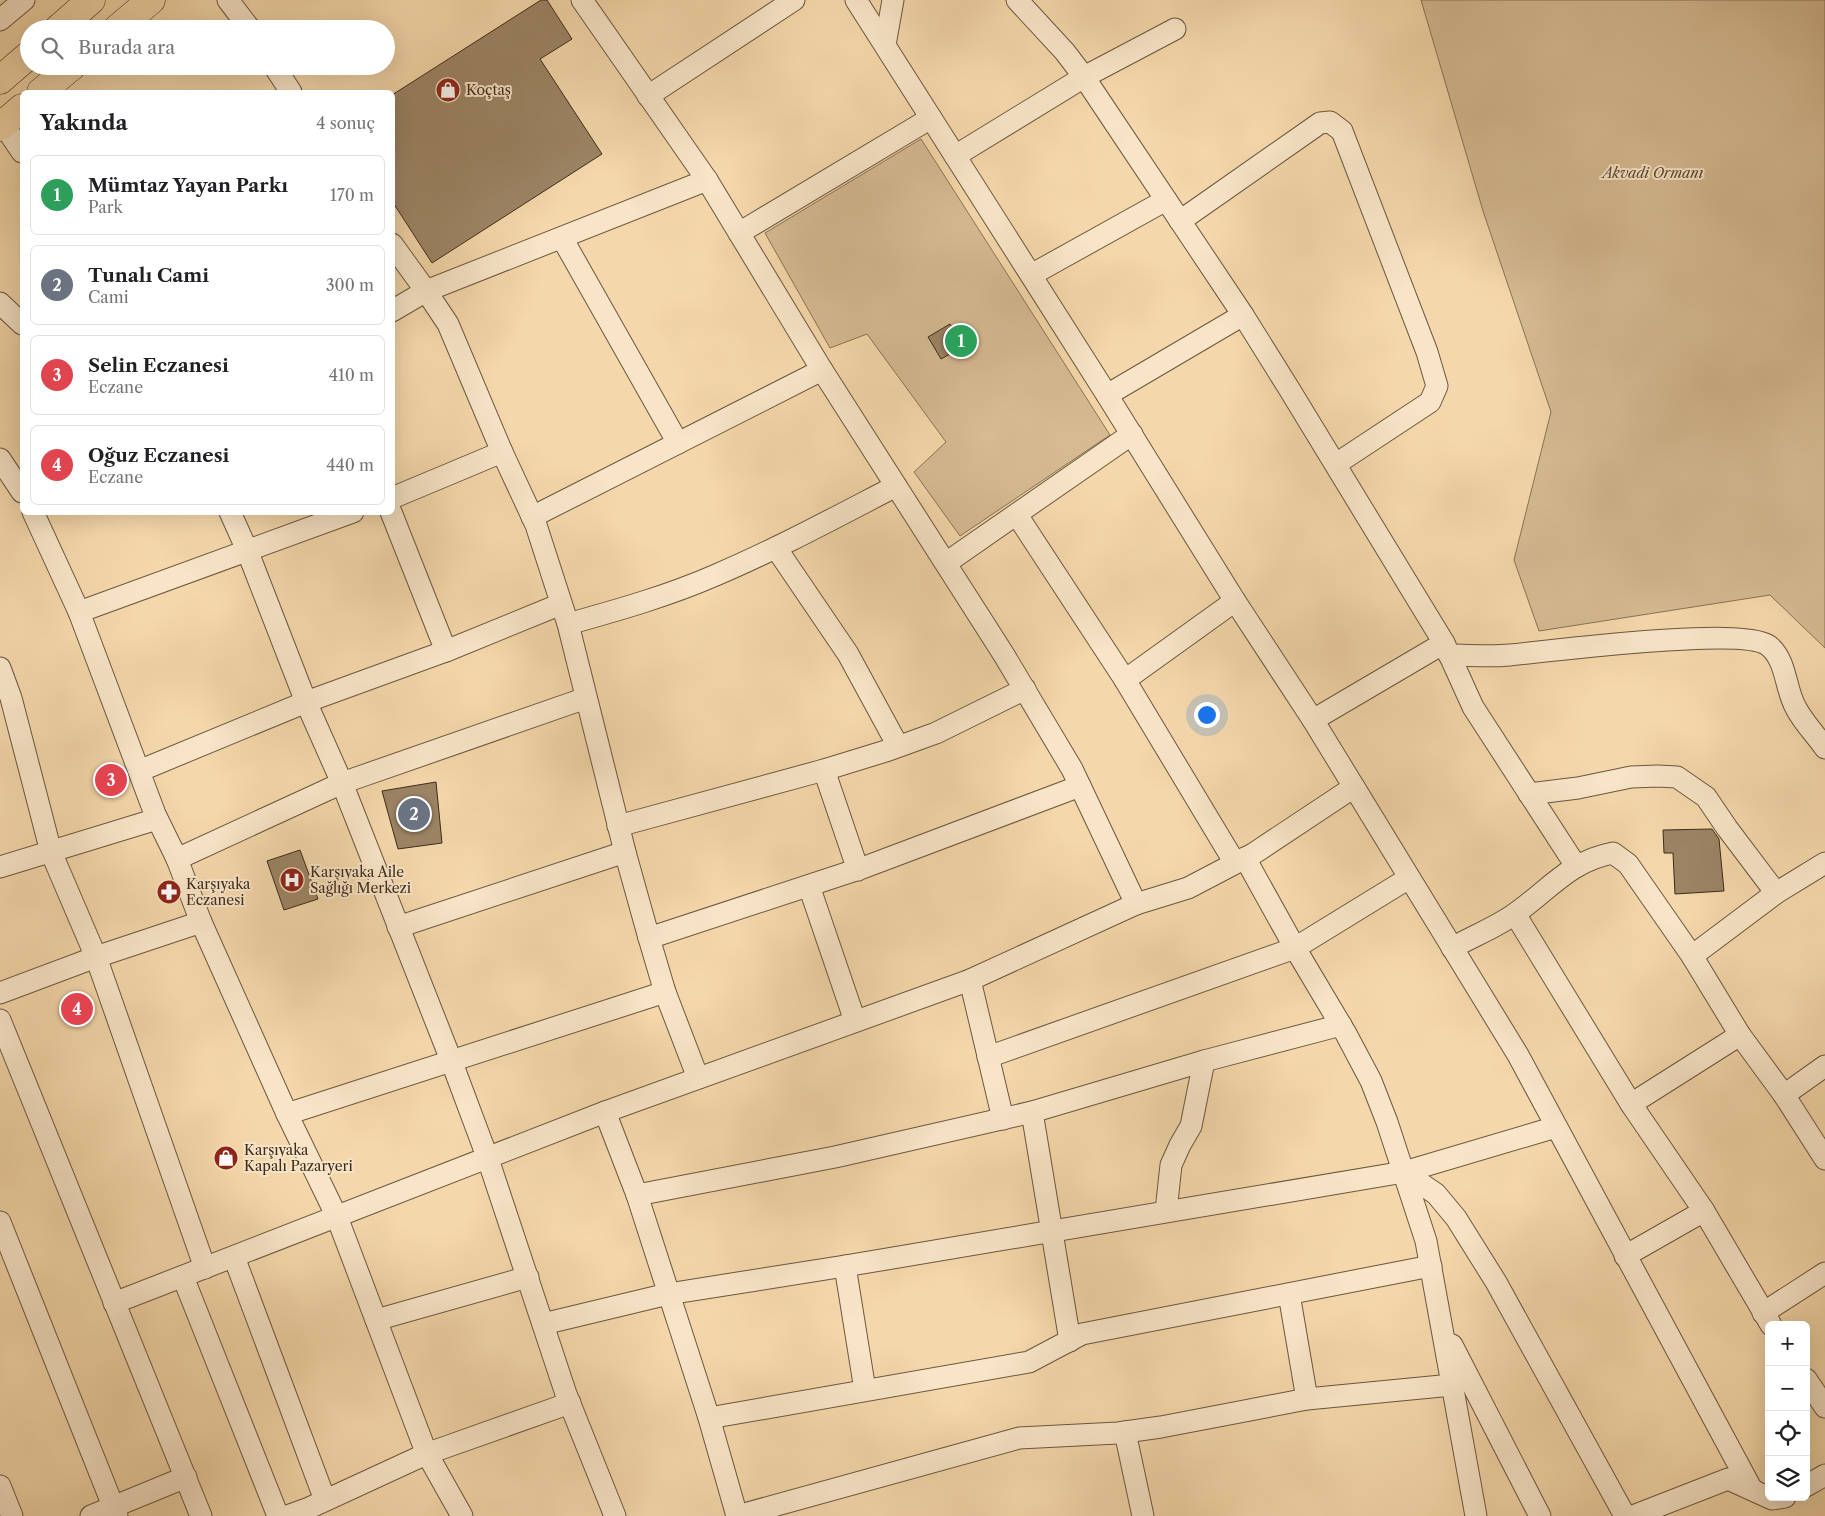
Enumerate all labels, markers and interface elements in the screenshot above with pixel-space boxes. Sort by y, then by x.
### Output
search box [20,20,395,75]
icon: search [38,34,66,62]
text: Burada ara [78,36,175,59]
shop icon: Koçtaş [435,77,461,103]
place label: Koçtaş [466,81,511,99]
text: Yakında [40,110,128,135]
text: 4 sonuç [316,113,375,133]
park label: Akvadi Ormanı [1601,164,1704,182]
text: Mümtaz Yayan Parkı [88,174,288,197]
text: 1 [53,185,61,205]
text: 170 m [330,185,374,205]
text: Park [88,197,123,217]
text: Tunalı Cami [88,264,209,287]
text: 2 [52,275,62,295]
text: 300 m [326,275,374,295]
text: Cami [88,287,129,307]
pin: 1 [945,322,977,360]
text: Selin Eczanesi [88,354,229,377]
text: 3 [52,365,62,385]
text: 410 m [329,365,374,385]
text: Eczane [88,377,143,397]
text: Oğuz Eczanesi [88,444,229,467]
text: 4 [52,455,62,475]
text: 440 m [326,455,374,475]
text: Eczane [88,467,143,487]
your location [1194,702,1220,728]
pin: 3 [95,761,127,799]
pin: 2 [398,795,430,833]
place label: Karşıyaka Aile Sağlığı Merkezi [310,863,411,897]
hospital icon: Karşıyaka Aile Sağlığı Merkezi [279,867,305,893]
place label: Karşıyaka Eczanesi [186,875,251,909]
pharmacy icon: Karşıyaka Eczanesi [156,879,182,905]
pin: 4 [61,990,93,1028]
place label: Karşıyaka Kapalı Pazaryeri [244,1141,353,1175]
shop icon: Karşıyaka Kapalı Pazaryeri [213,1145,239,1171]
map controls [1765,1321,1810,1501]
button: + [1765,1321,1810,1366]
button: − [1765,1366,1810,1411]
button: locate [1765,1411,1810,1456]
button: layers [1765,1456,1810,1501]

